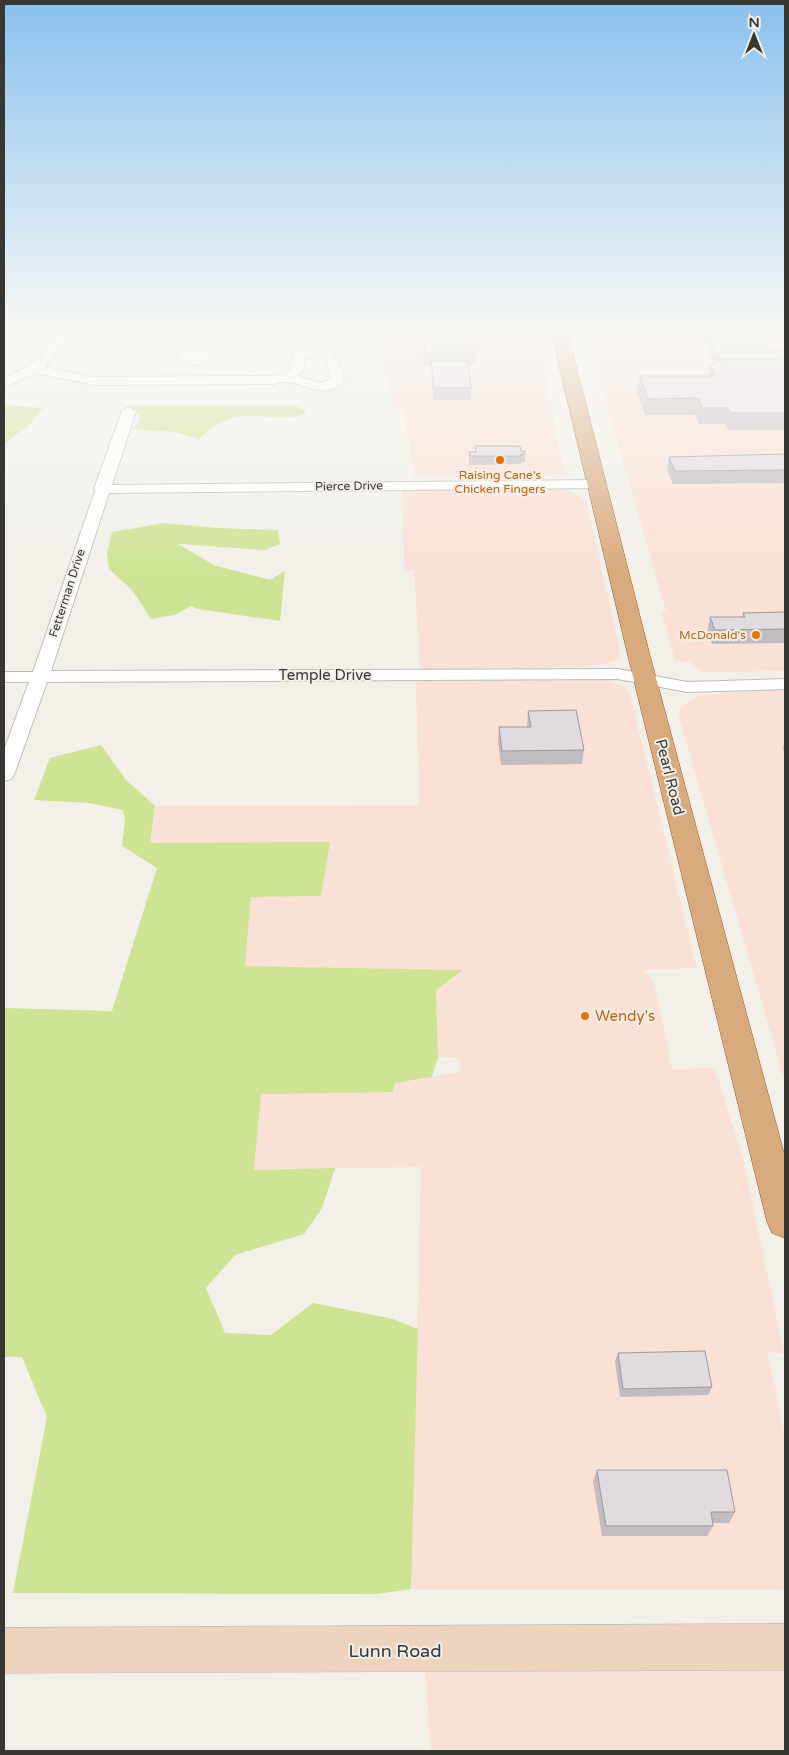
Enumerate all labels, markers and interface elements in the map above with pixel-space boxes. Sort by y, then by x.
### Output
north arrow [729,10,779,60]
text: N [748,14,760,31]
marker: Raising Cane's Chicken Fingers [494,454,506,466]
place label: Raising Cane's Chicken Fingers [455,468,546,496]
street label: Pierce Drive [315,478,383,494]
street label: Fetterman Drive [46,547,88,639]
place label: McDonald's [679,628,746,642]
marker: McDonald's [750,629,762,641]
street label: Temple Drive [279,666,371,684]
street label: Pearl Road [652,737,688,817]
place label: Wendy's [595,1007,655,1025]
marker: Wendy's [579,1010,591,1022]
street label: Lunn Road [348,1640,442,1662]

